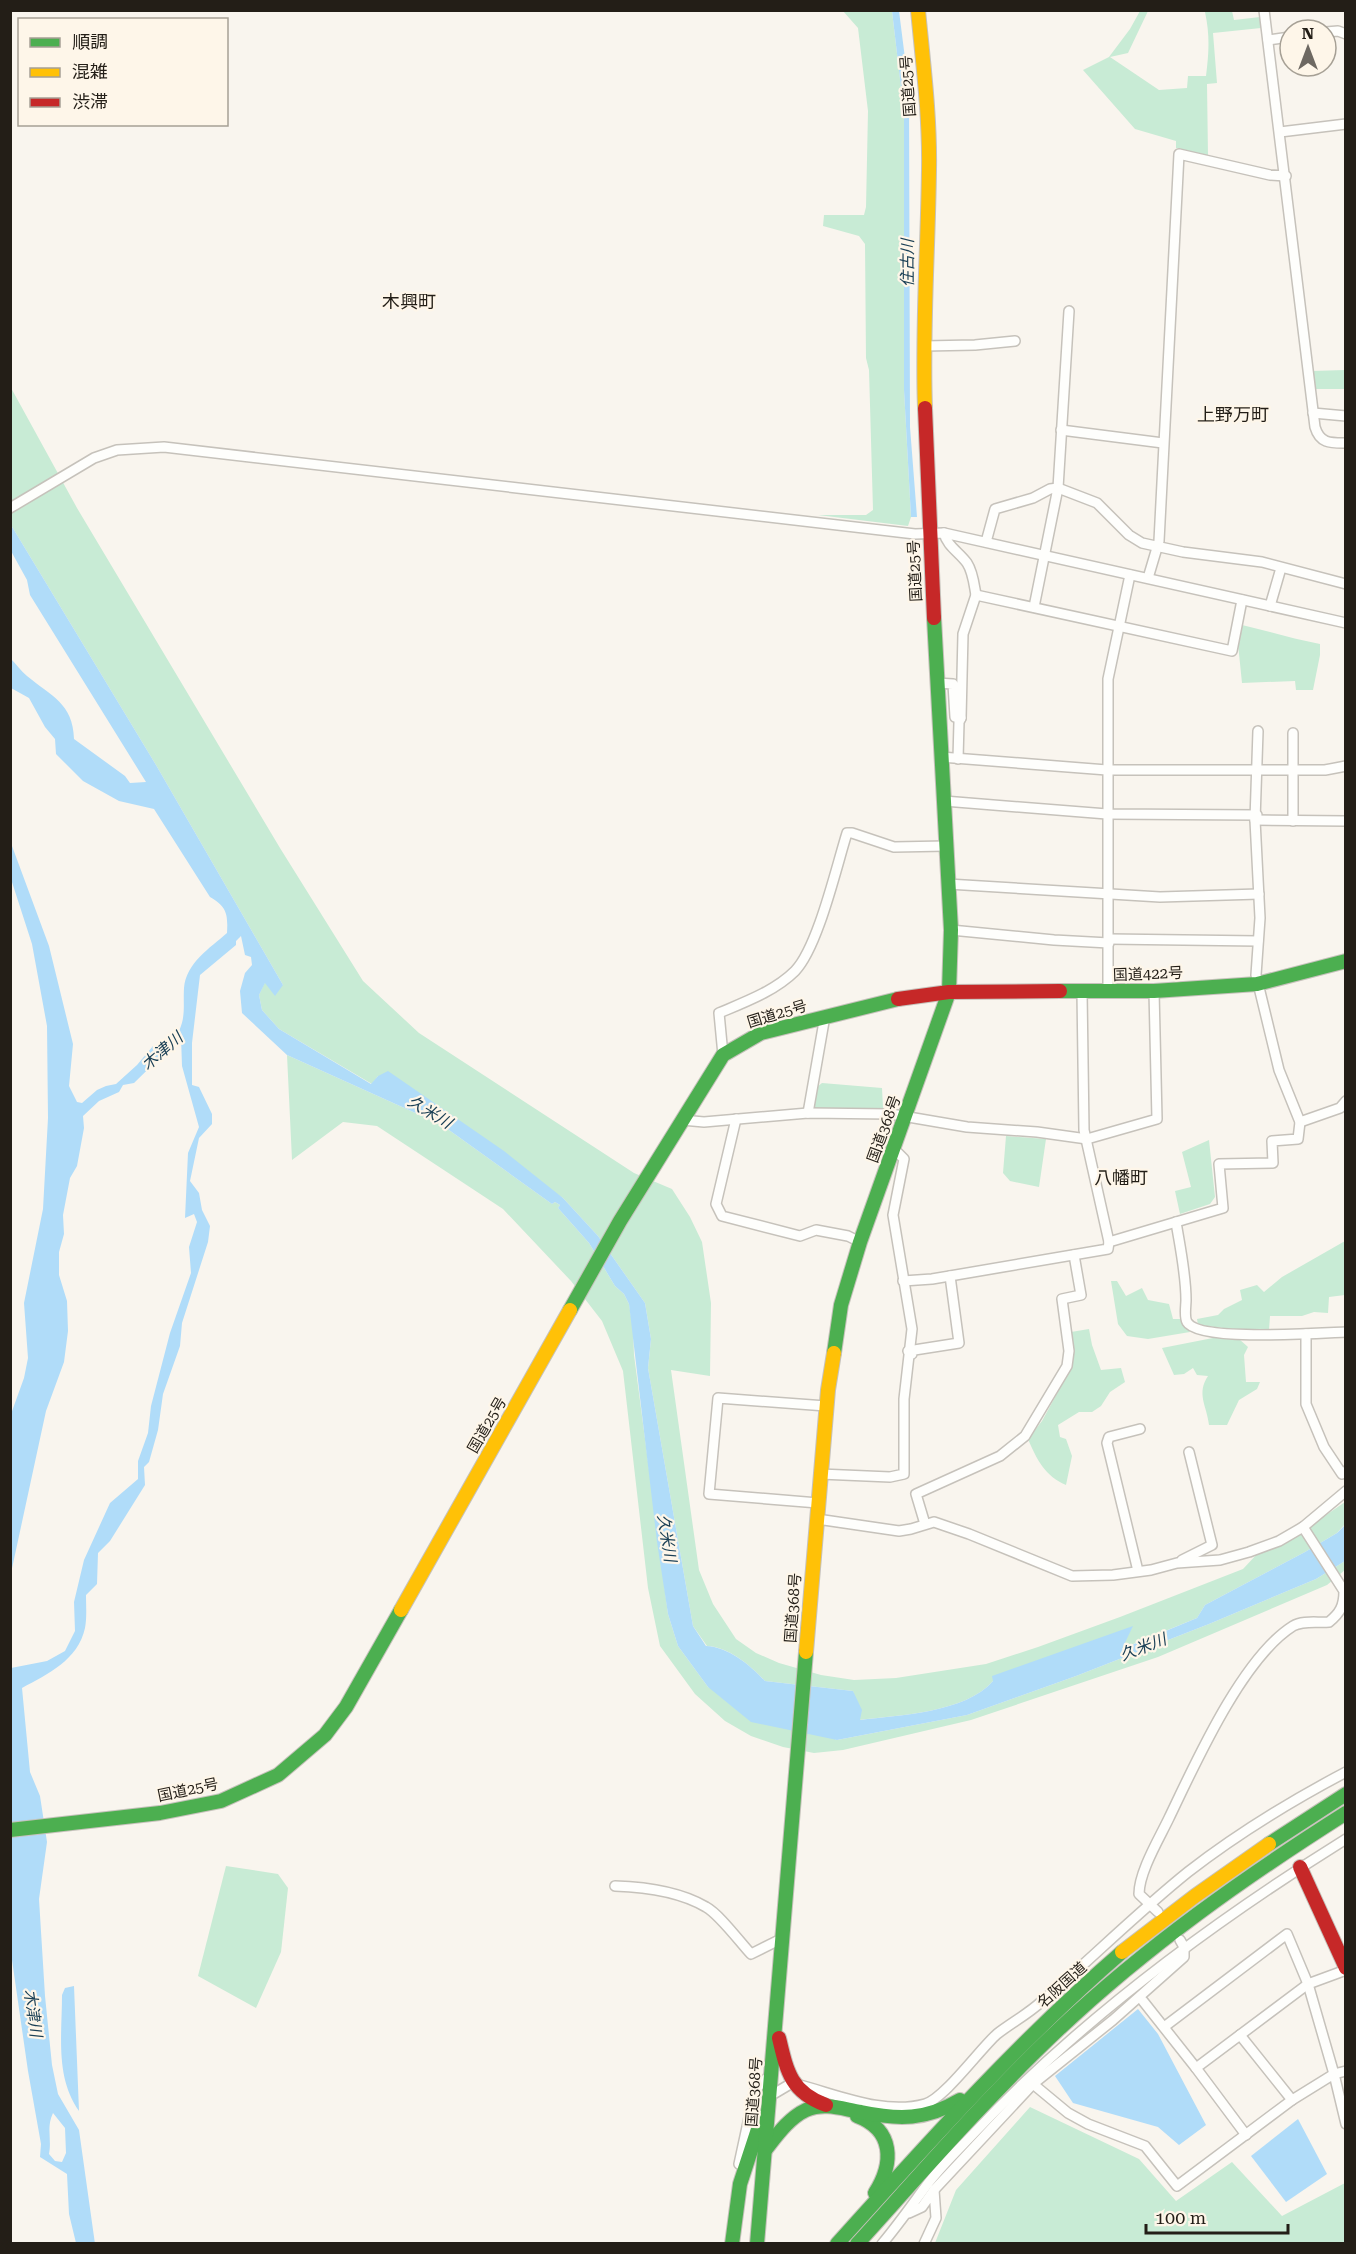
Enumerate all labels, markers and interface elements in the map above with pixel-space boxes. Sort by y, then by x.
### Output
legend [18,18,228,126]
north arrow [1278,18,1338,78]
text: N [1302,24,1314,43]
text: 順調 [72,31,108,52]
street label: 国道25号 [897,55,919,117]
text: 混雑 [72,61,108,82]
text: 渋滞 [72,91,108,112]
water label: 住古川 [898,237,917,287]
district label: 木興町 [382,291,436,312]
district label: 上野万町 [1197,404,1269,425]
street label: 国道25号 [904,540,926,602]
street label: 国道422号 [1113,964,1183,984]
street label: 国道25号 [745,996,809,1032]
water label: 木津川 [138,1027,188,1074]
water label: 久米川 [405,1091,457,1134]
street label: 国道368号 [864,1093,904,1165]
district label: 八幡町 [1094,1167,1148,1188]
street label: 国道25号 [464,1394,510,1456]
water label: 久米川 [654,1513,680,1565]
street label: 国道368号 [782,1572,804,1644]
water label: 久米川 [1117,1629,1171,1664]
street label: 国道25号 [156,1775,220,1805]
street label: 名阪国道 [1034,1958,1090,2012]
water label: 木津川 [20,1988,46,2040]
street label: 国道368号 [743,2056,765,2128]
scale bar [1146,2197,1288,2235]
text: 100 m [1155,2207,1206,2228]

